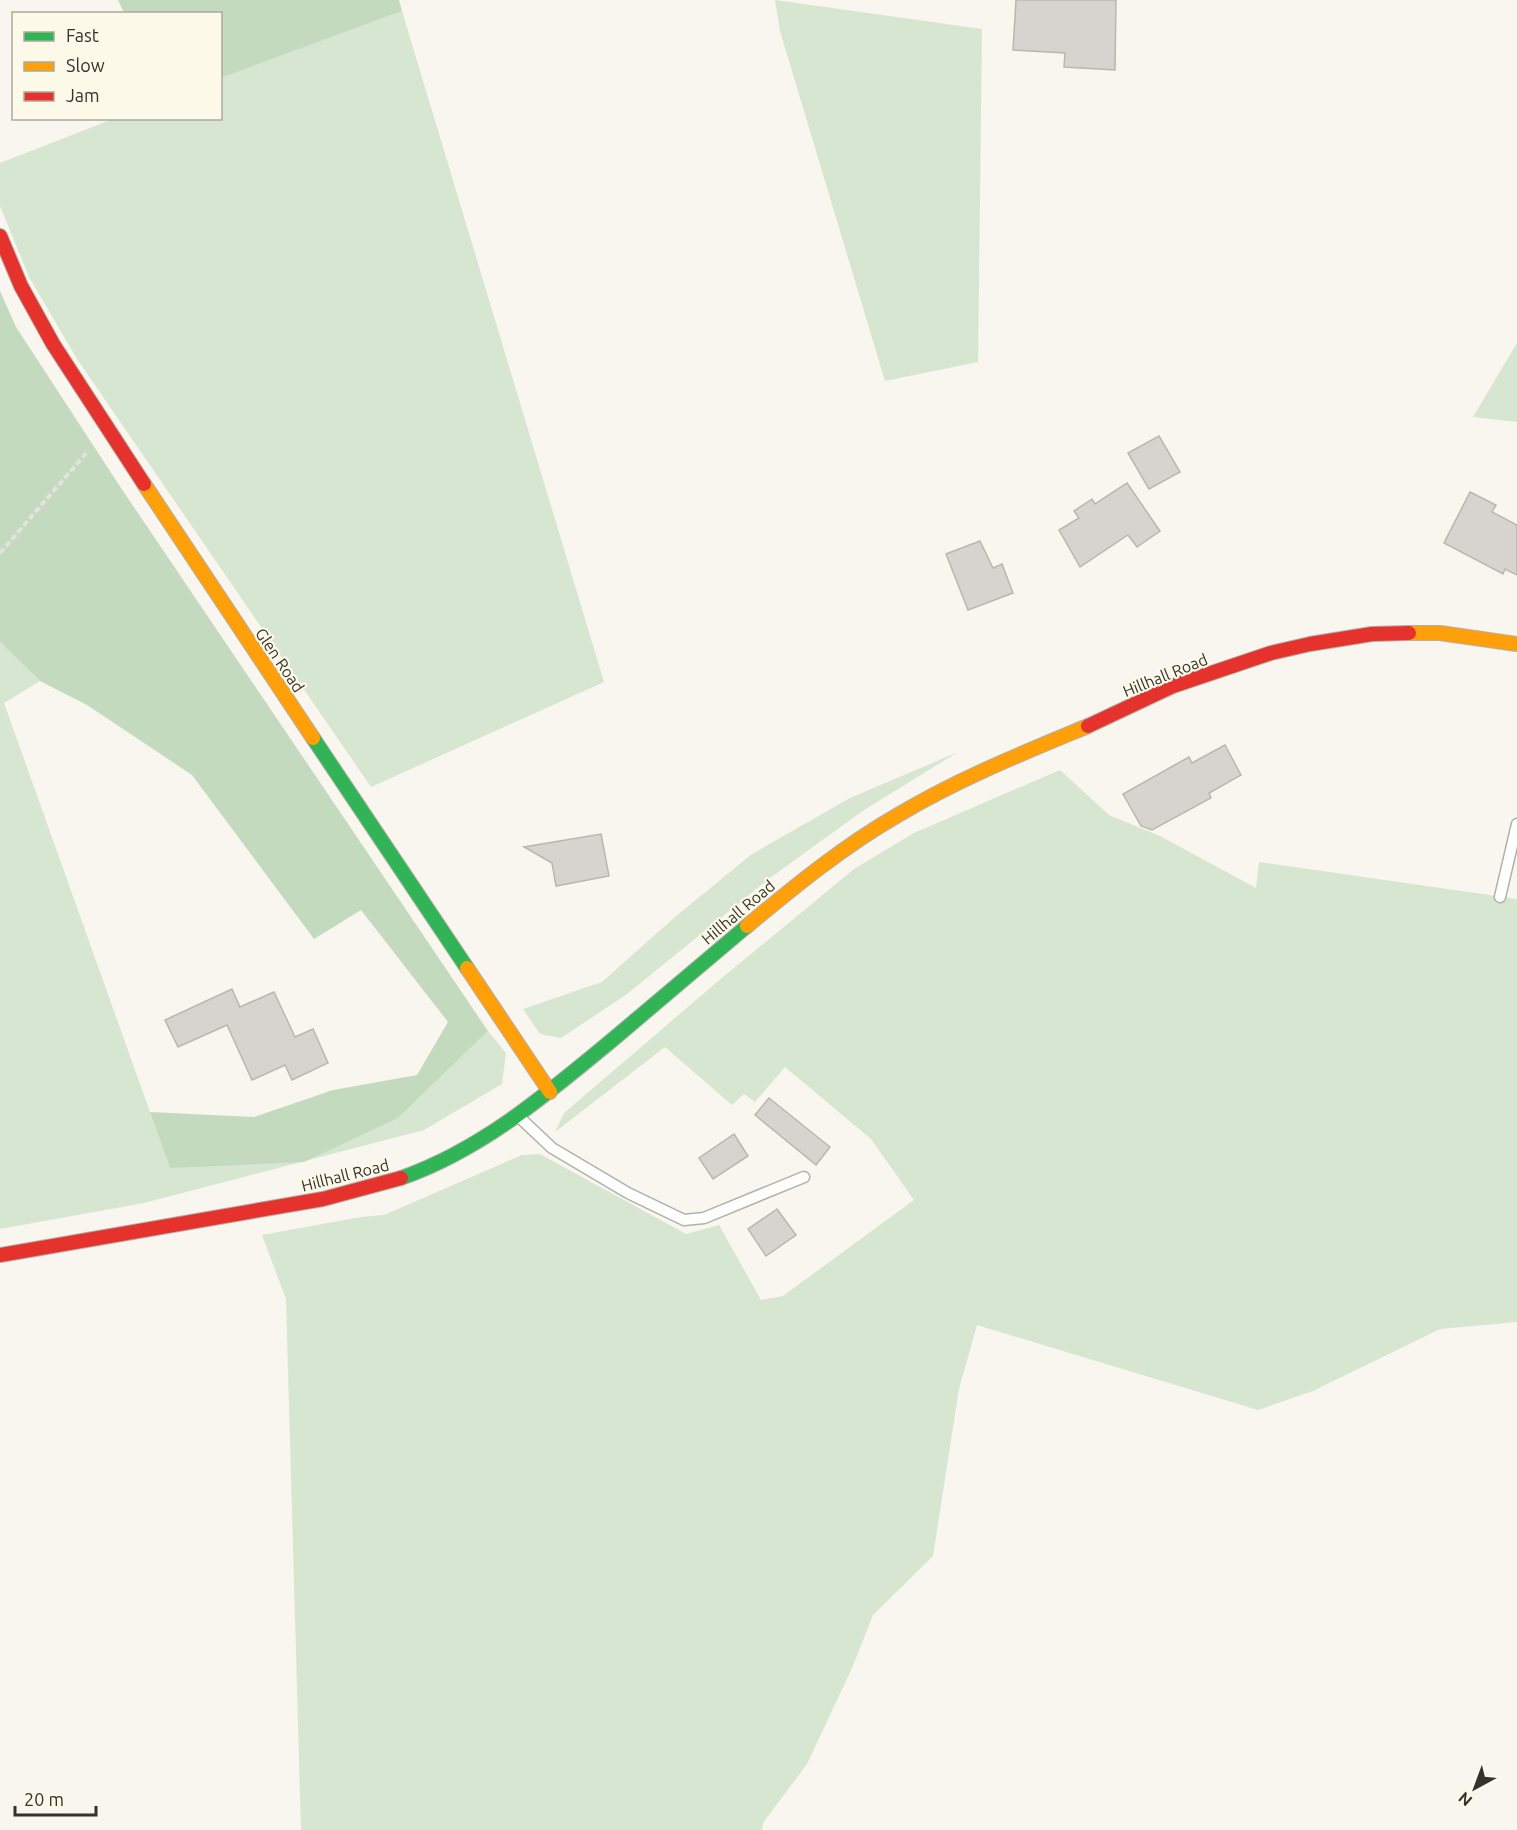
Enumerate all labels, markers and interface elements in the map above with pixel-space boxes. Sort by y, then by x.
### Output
legend [12,12,222,120]
text: Fast [66,25,99,45]
text: Slow [66,55,105,75]
text: Jam [66,85,100,105]
street label: Glen Road [252,625,308,695]
street label: Hillhall Road [1120,650,1210,700]
street label: Hillhall Road [698,876,778,948]
street label: Hillhall Road [299,1155,391,1195]
north arrow [1445,1758,1505,1818]
scale bar [15,1779,96,1817]
text: 20 m [24,1789,64,1809]
text: N [1455,1789,1476,1810]

